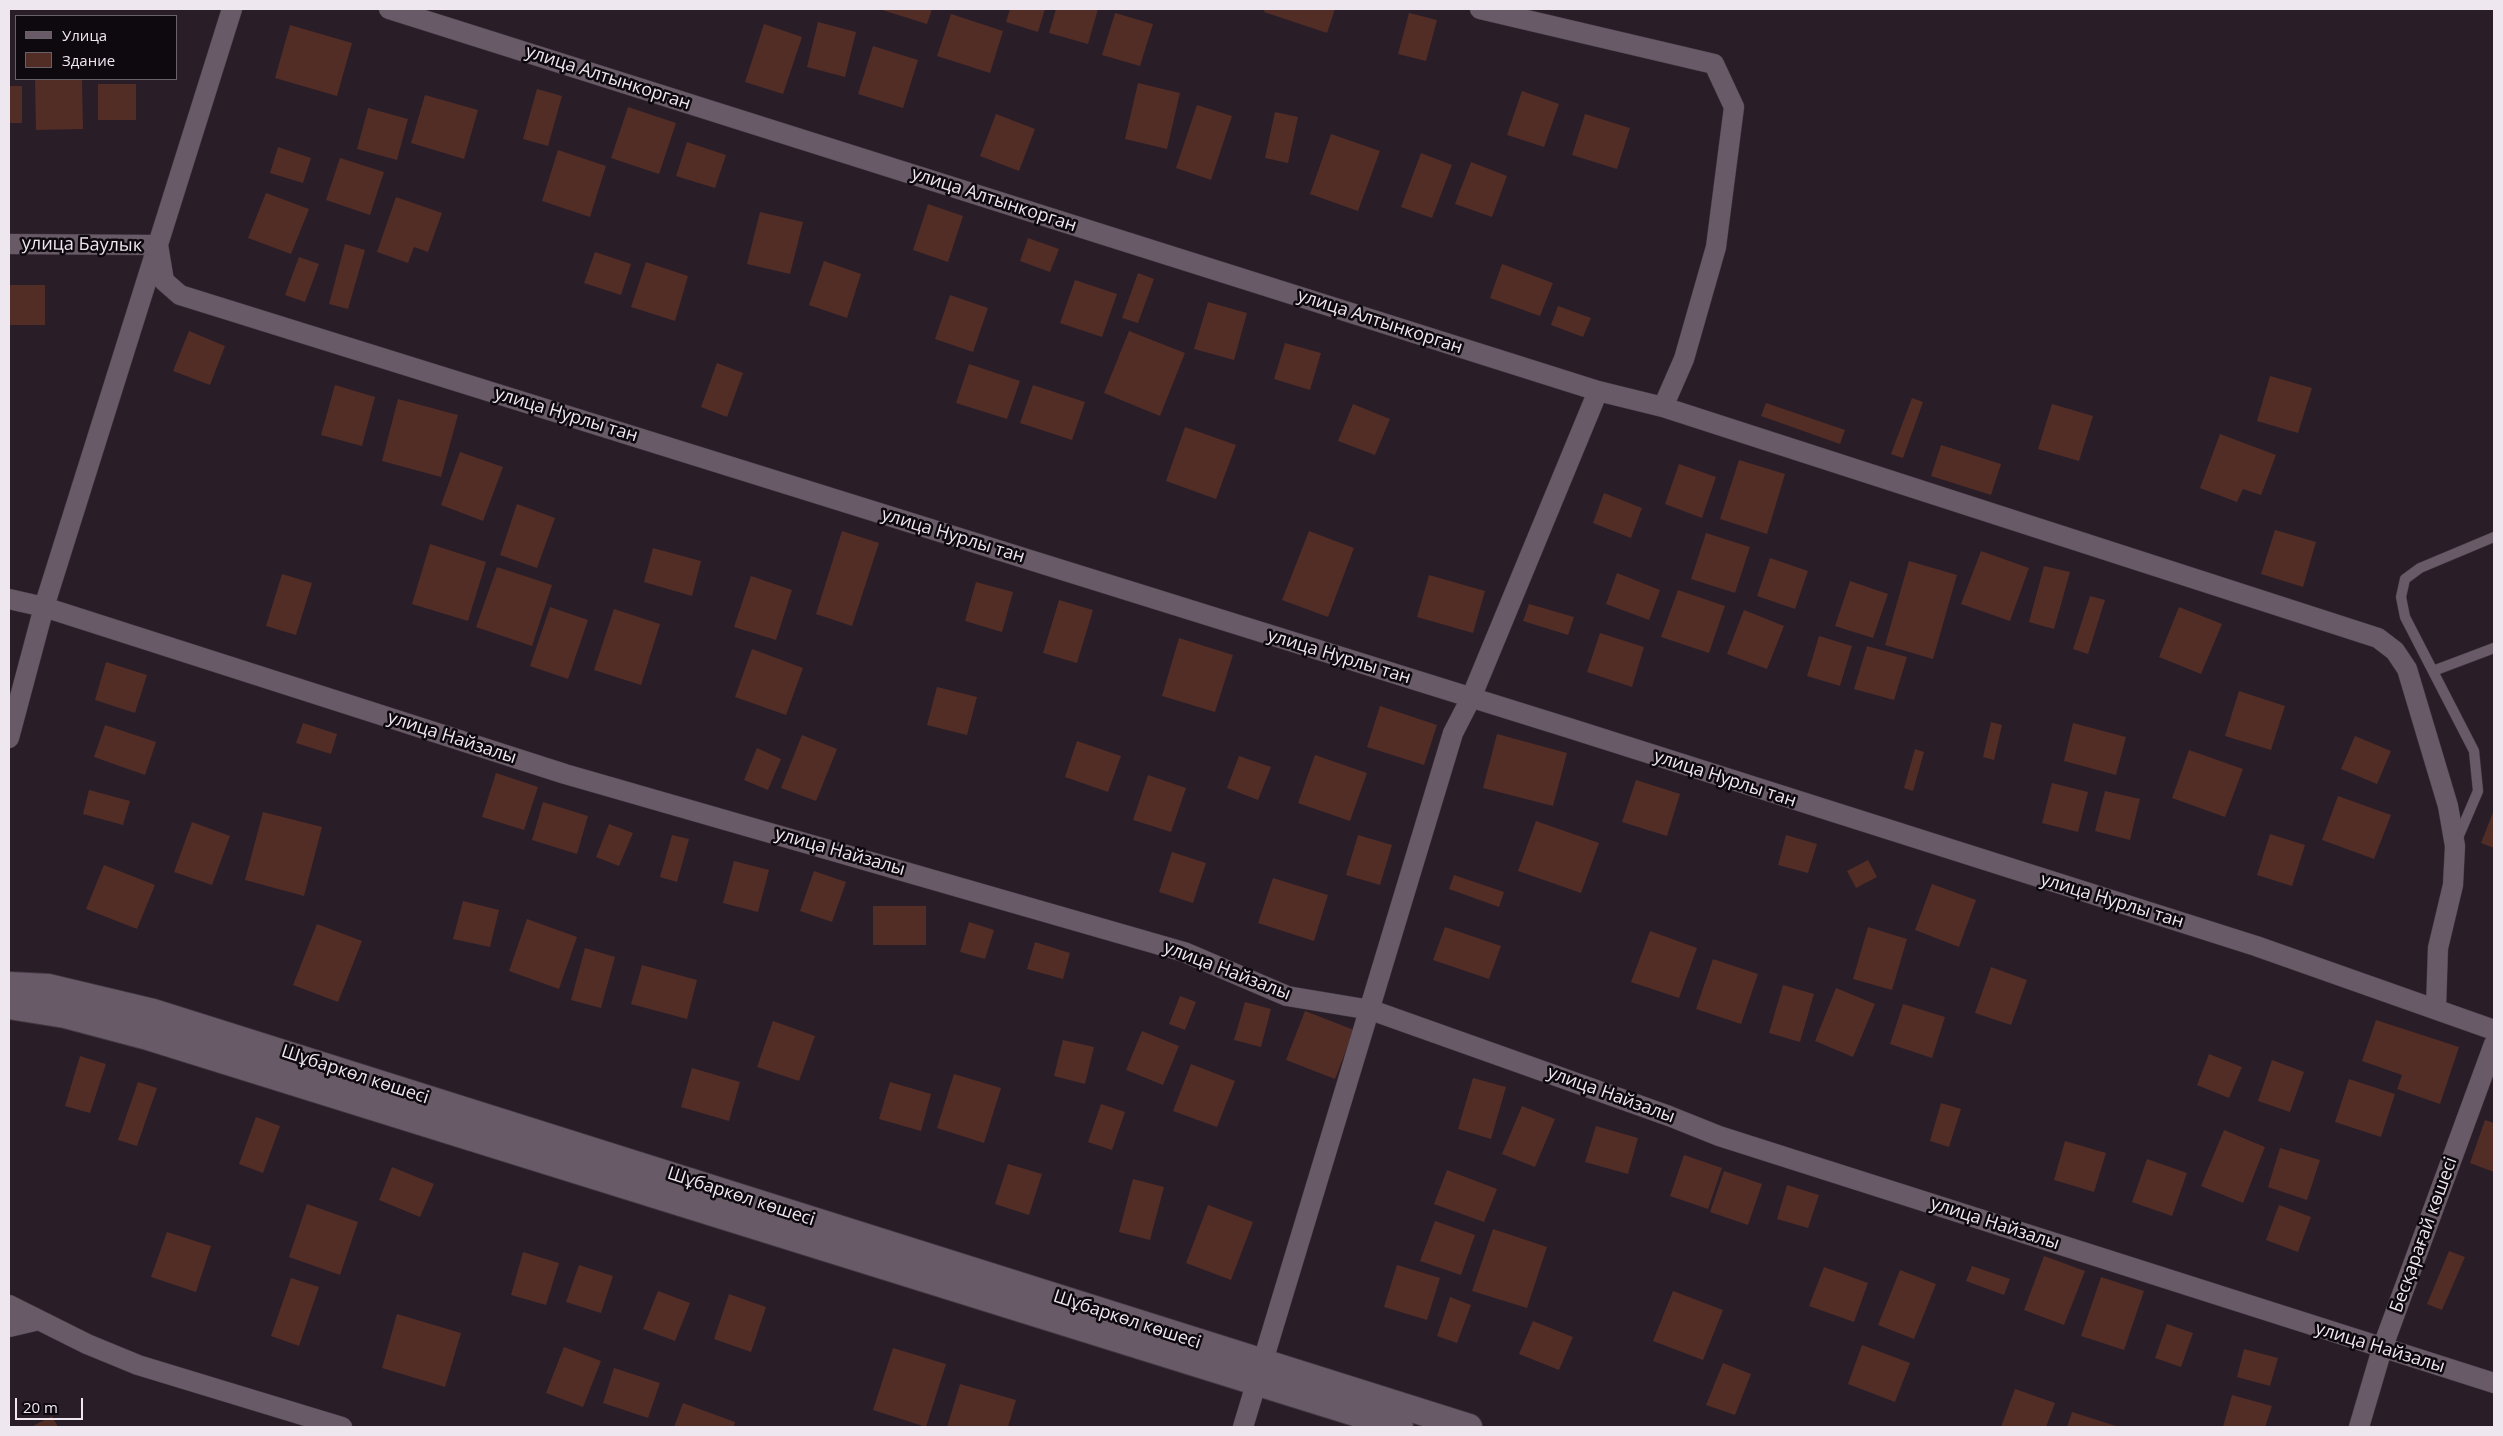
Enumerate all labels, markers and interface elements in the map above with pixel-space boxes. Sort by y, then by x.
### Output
legend [15,15,178,80]
text: Улица [62,25,107,45]
street label: улица Алтынкорган [523,41,693,115]
text: Здание [62,50,115,70]
street label: улица Алтынкорган [909,163,1079,237]
street label: улица Баулык [22,233,142,257]
street label: улица Алтынкорган [1295,285,1465,359]
street label: улица Нурлы тан [492,383,640,447]
street label: улица Нурлы тан [879,504,1027,568]
street label: улица Нурлы тан [1265,625,1413,689]
street label: улица Найзалы [385,707,519,769]
street label: улица Нурлы тан [1651,746,1799,812]
street label: улица Найзалы [772,823,908,881]
street label: улица Нурлы тан [2038,869,2186,933]
street label: улица Найзалы [1160,937,1294,1005]
street label: Шұбаркөл көшесі [279,1041,431,1109]
street label: улица Найзалы [1544,1062,1678,1128]
street label: Бесқарағай көшесі [2386,1154,2462,1316]
street label: Шұбаркөл көшесі [665,1163,817,1231]
street label: улица Найзалы [1928,1193,2062,1255]
street label: Шұбаркөл көшесі [1051,1286,1203,1354]
street label: улица Найзалы [2313,1318,2447,1378]
scale bar [18,1388,85,1420]
text: 20 m [23,1397,58,1417]

